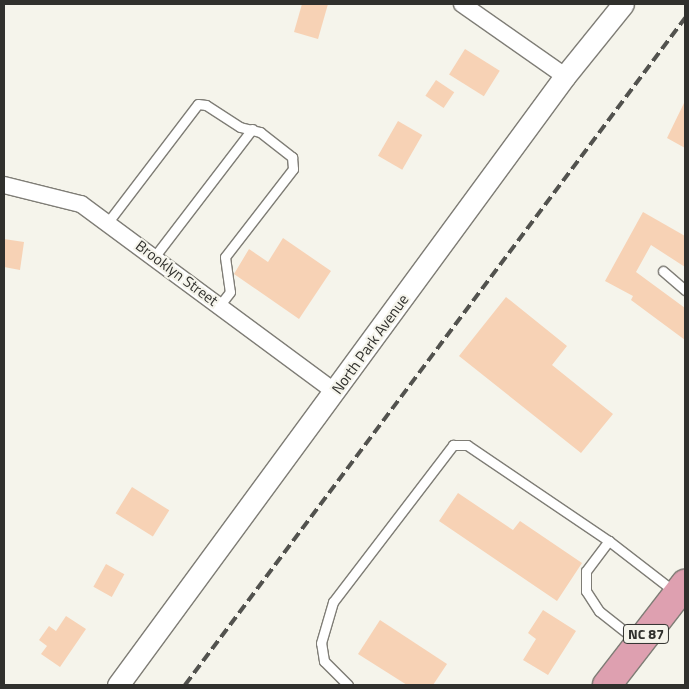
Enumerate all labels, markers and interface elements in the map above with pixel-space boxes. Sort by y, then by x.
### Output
street label: Brooklyn Street [132,236,222,310]
street label: North Park Avenue [328,291,412,397]
road number: NC 87 [622,622,670,646]

